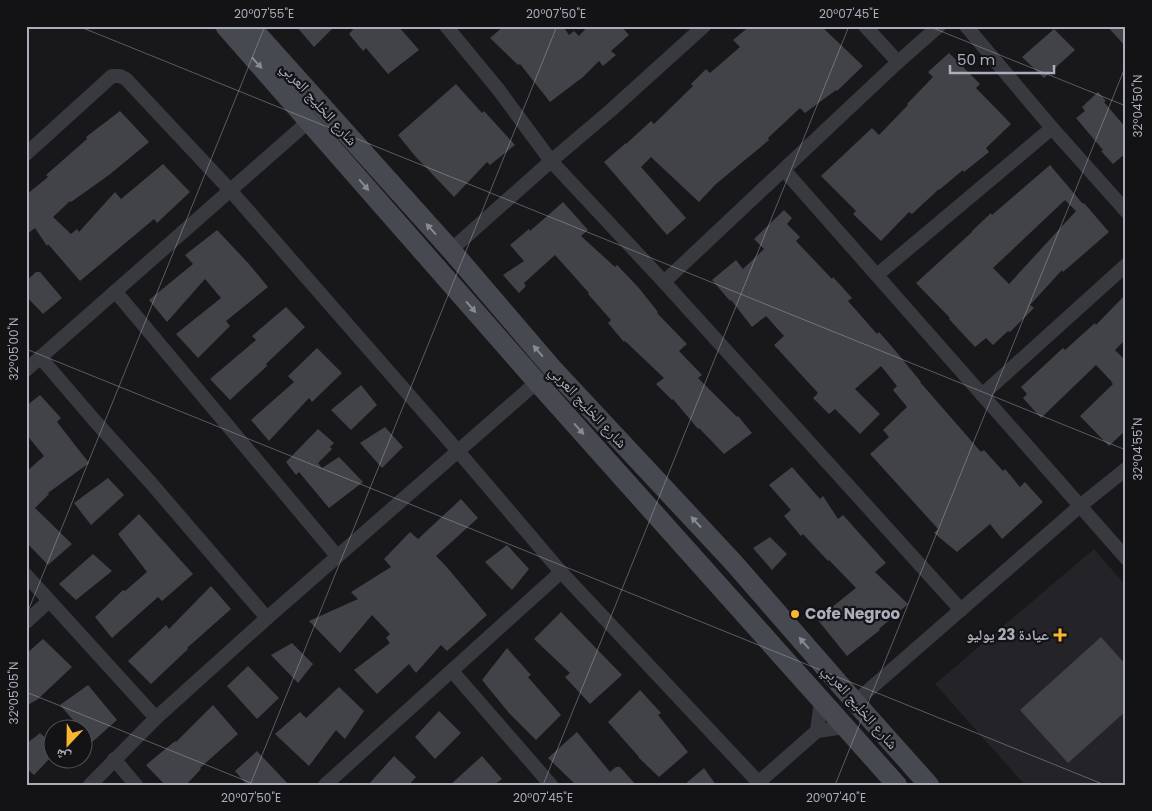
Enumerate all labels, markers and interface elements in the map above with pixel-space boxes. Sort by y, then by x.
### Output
text: 20°07'55"E [234,5,294,22]
text: 20°07'50"E [526,5,586,22]
text: 20°07'45"E [819,5,879,22]
scale bar [950,42,1053,74]
text: 50 m [957,49,995,70]
one-way arrow [251,56,263,68]
street label: شارع الخليج العربي [275,57,363,151]
text: 32°04'50"N [1129,75,1146,137]
one-way arrow [358,179,369,192]
one-way arrow [425,223,437,235]
one-way arrow [465,301,477,313]
text: 32°05'00"N [5,318,22,380]
one-way arrow [532,345,543,358]
street label: شارع الخليج العربي [543,361,632,454]
text: 32°04'55"N [1129,418,1146,480]
one-way arrow [573,422,585,434]
one-way arrow [690,516,702,528]
place label: Cofe Negroo [805,603,900,624]
marker: Cofe Negroo [789,608,801,620]
place label: عيادة 23 يوليو [966,624,1049,645]
marker: عيادة 23 يوليو [1053,628,1067,642]
one-way arrow [798,637,809,650]
street label: شارع الخليج العربي [816,660,903,755]
text: 32°05'05"N [5,662,22,724]
north arrow [42,718,92,768]
text: ش [52,744,74,768]
text: 20°07'50"E [221,789,281,806]
text: 20°07'45"E [513,789,573,806]
text: 20°07'40"E [806,789,866,806]

